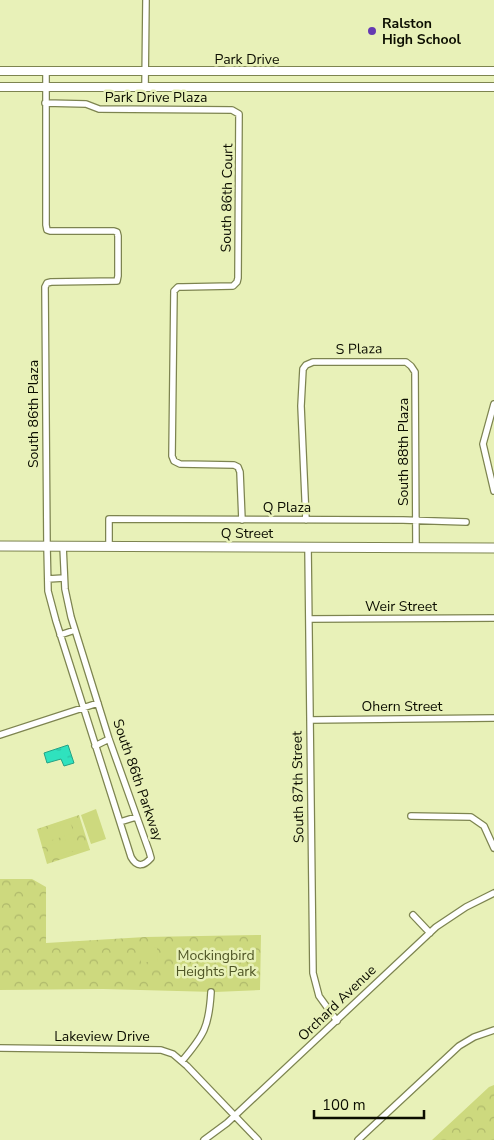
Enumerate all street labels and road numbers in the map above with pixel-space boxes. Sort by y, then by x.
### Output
street label: Park Drive [215,50,279,69]
street label: Park Drive Plaza [105,88,207,107]
street label: South 86th Court [217,143,237,253]
street label: S Plaza [336,339,382,359]
street label: South 86th Plaza [24,360,43,468]
street label: South 88th Plaza [394,398,413,506]
street label: Q Plaza [263,498,311,517]
street label: Q Street [221,524,273,543]
street label: Weir Street [365,597,437,616]
street label: Ohern Street [362,697,443,716]
street label: South 86th Parkway [108,716,168,844]
street label: South 87th Street [288,731,308,843]
street label: Orchard Avenue [294,961,380,1045]
street label: Lakeview Drive [54,1027,150,1046]

